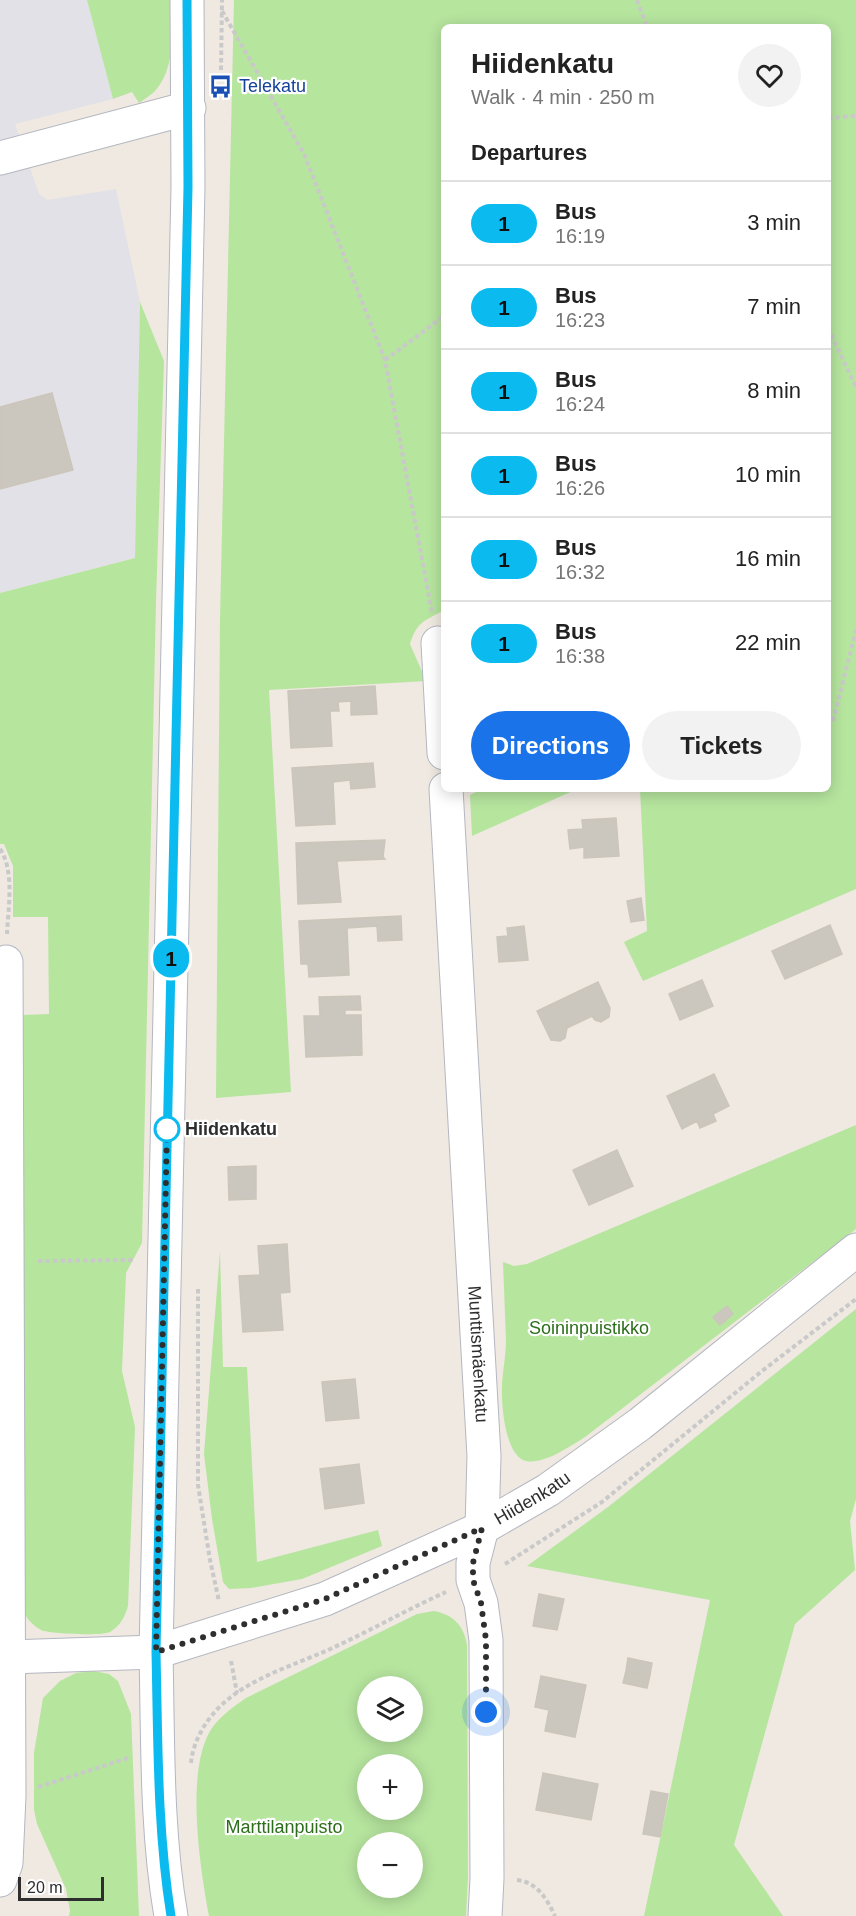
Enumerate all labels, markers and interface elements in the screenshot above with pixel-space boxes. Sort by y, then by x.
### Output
button: heart [738,44,801,107]
text: Hiidenkatu [471,48,614,79]
bus stop icon: Telekatu [208,73,234,99]
place label: Telekatu [239,76,306,96]
text: Walk · 4 min · 250 m [471,86,655,108]
text: Departures [471,140,587,165]
text: Bus [555,199,597,224]
text: 3 min [747,210,801,235]
text: 1 [498,212,510,235]
text: 16:19 [555,225,605,247]
text: Bus [555,283,597,308]
text: 7 min [747,294,801,319]
text: 1 [498,296,510,319]
text: 16:23 [555,309,605,331]
text: Bus [555,367,597,392]
text: 8 min [747,378,801,403]
text: 1 [498,380,510,403]
text: 16:24 [555,393,605,415]
text: Bus [555,451,597,476]
text: 10 min [735,462,801,487]
text: 1 [498,464,510,487]
text: 16:26 [555,477,605,499]
text: Bus [555,535,597,560]
text: 16 min [735,546,801,571]
text: 1 [498,548,510,571]
text: 16:32 [555,561,605,583]
text: Bus [555,619,597,644]
text: 22 min [735,630,801,655]
text: 1 [498,632,510,655]
text: 16:38 [555,645,605,667]
button: Directions [471,711,630,780]
button: Tickets [642,711,801,780]
line badge: 1 [152,938,190,978]
text: 1 [165,947,177,970]
marker: Hiidenkatu [154,1116,180,1142]
place label: Hiidenkatu [185,1119,277,1139]
street label: Munttismäenkatu [464,1285,492,1423]
park label: Soininpuistikko [529,1318,649,1338]
street label: Hiidenkatu [491,1467,574,1529]
map controls [357,1676,423,1898]
button: layers [357,1676,423,1742]
your location [471,1697,501,1727]
button: + [357,1754,423,1820]
park label: Marttilanpuisto [225,1817,343,1837]
button: − [357,1832,423,1898]
scale bar [18,1874,104,1902]
text: 20 m [27,1879,63,1896]

